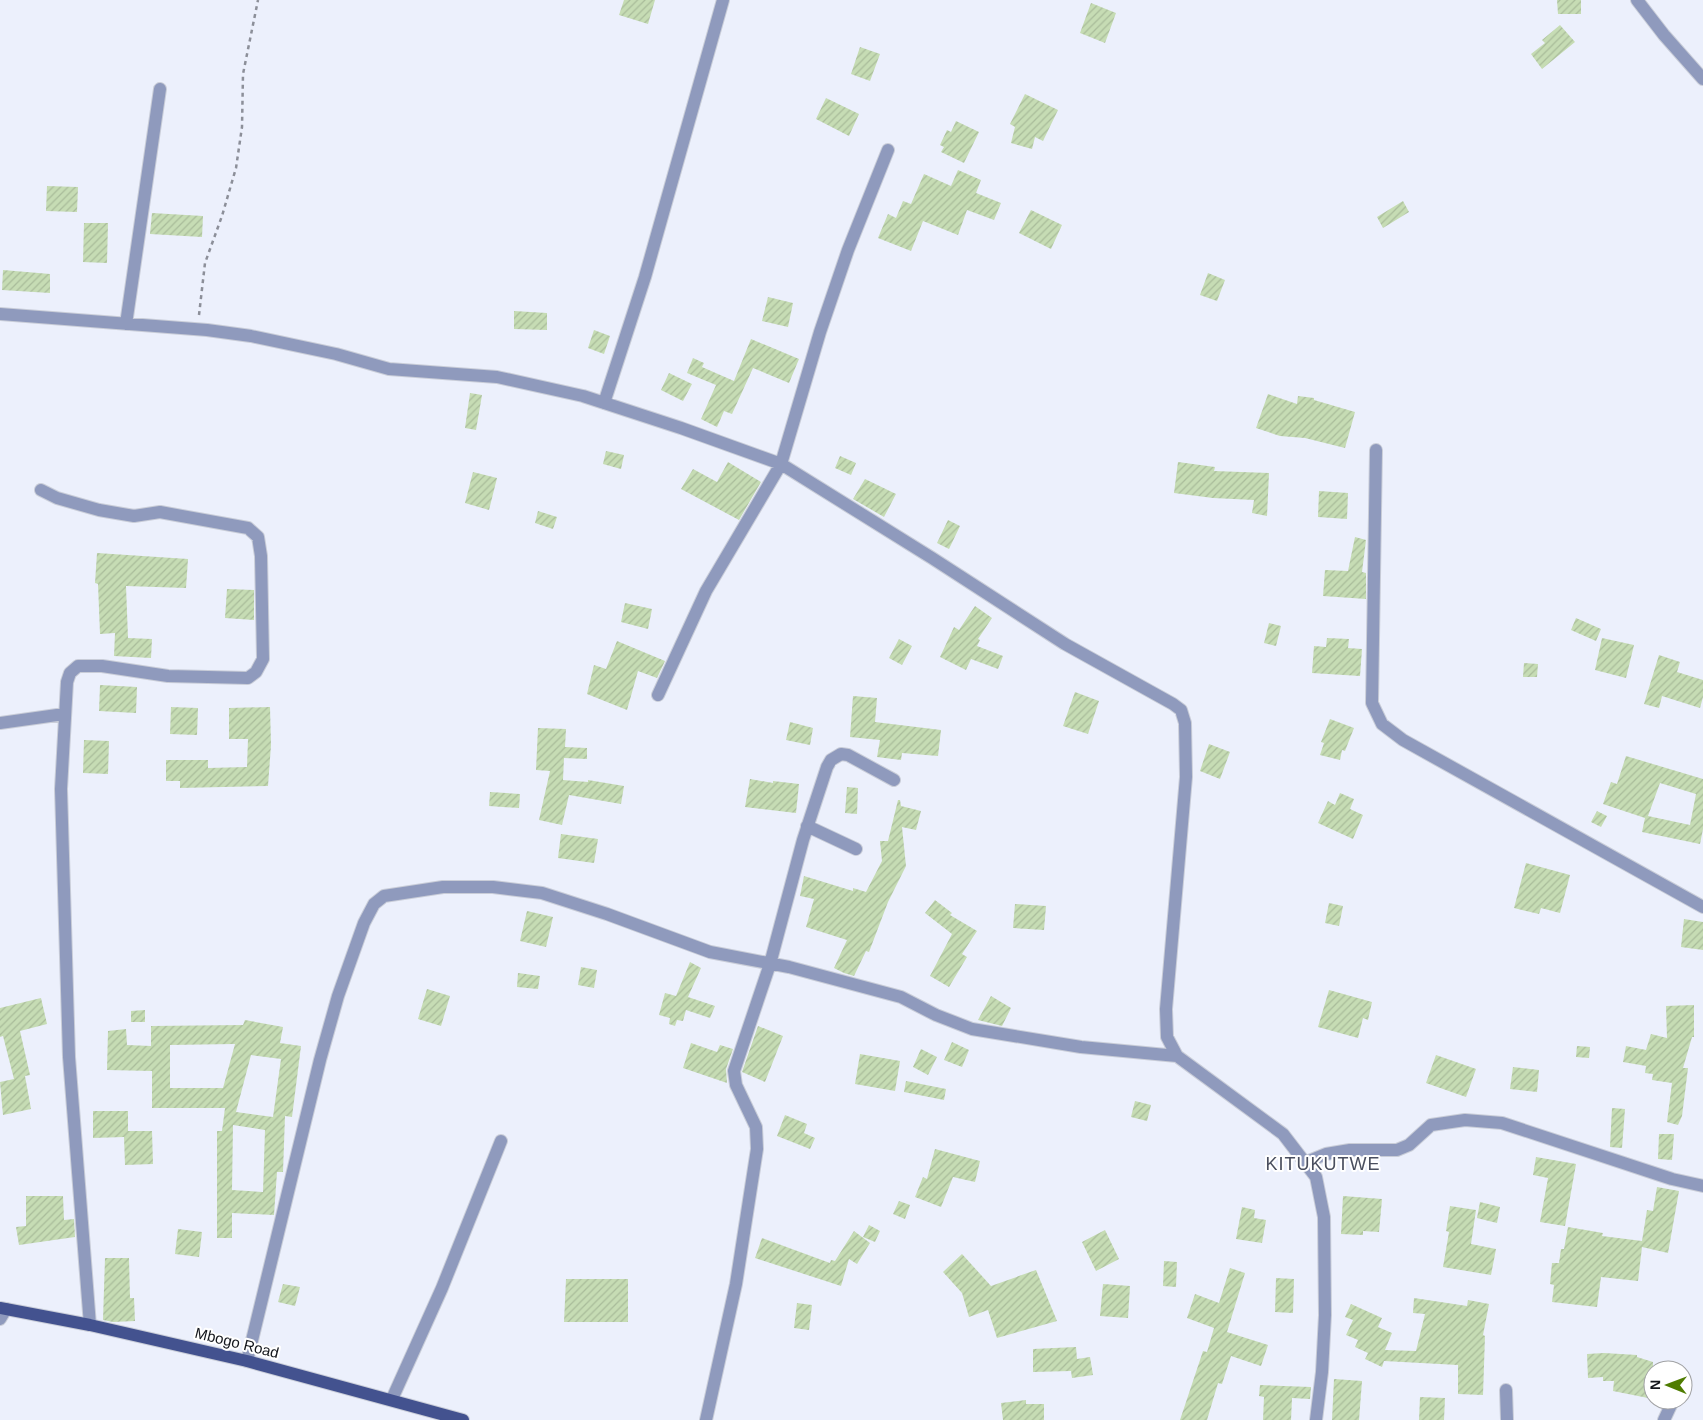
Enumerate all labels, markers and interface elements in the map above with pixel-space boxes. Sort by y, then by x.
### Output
district label: KITUKUTWE [1266,1154,1381,1174]
street label: Mbogo Road [193,1324,281,1361]
north arrow [1643,1360,1693,1410]
text: N [1647,1380,1663,1390]

